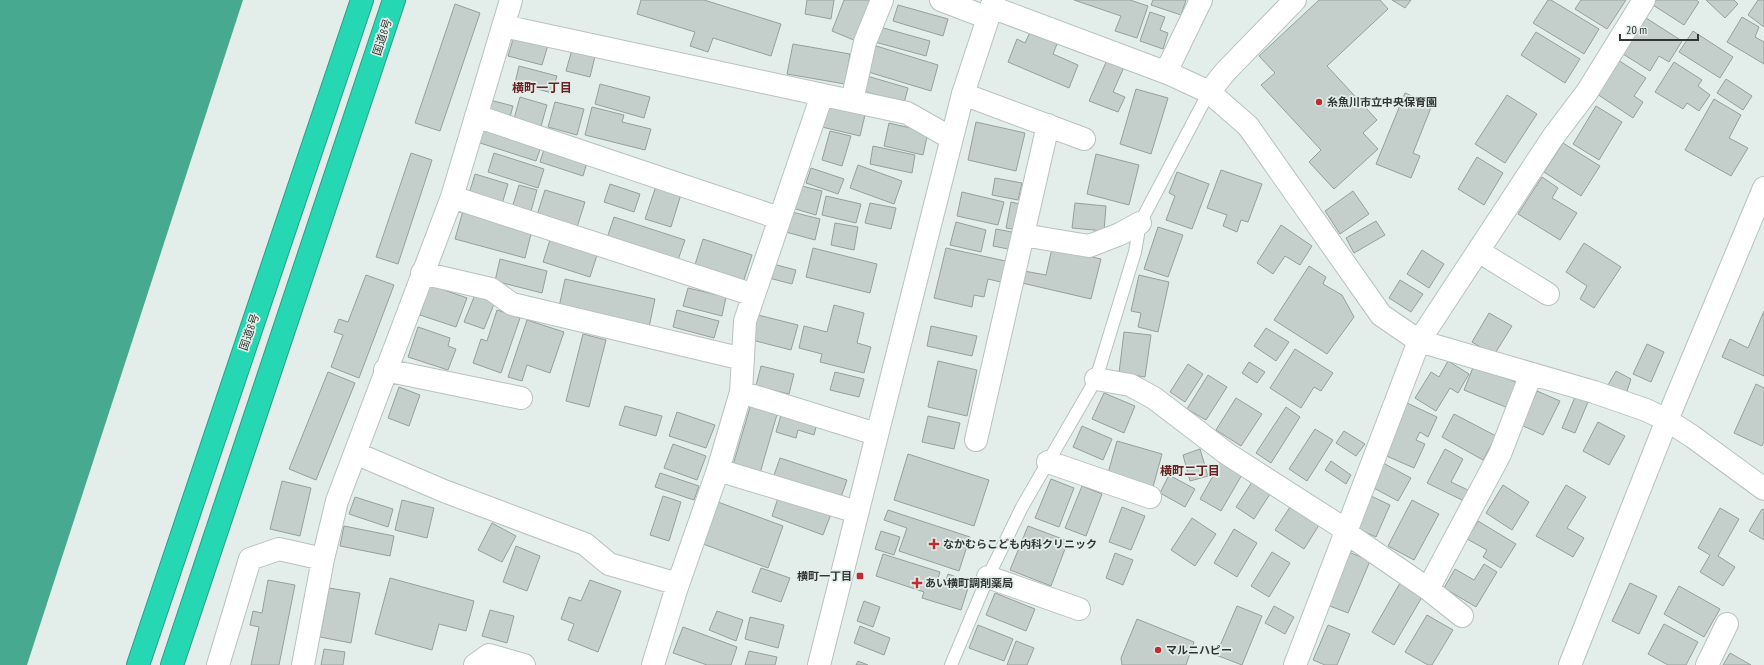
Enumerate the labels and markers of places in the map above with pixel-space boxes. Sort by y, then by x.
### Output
place label: 糸魚川市立中央保育園 [1327,95,1437,109]
marker: 糸魚川市立中央保育園 [1314,97,1324,107]
place label: なかむらこども内科クリニック [943,537,1097,551]
marker: なかむらこども内科クリニック [928,538,940,550]
place label: 横町一丁目 [797,569,852,583]
marker: 横町一丁目 [855,571,865,581]
place label: あい横町調剤薬局 [925,576,1013,590]
marker: あい横町調剤薬局 [912,578,922,588]
place label: マルニハピー [1166,643,1232,657]
marker: マルニハピー [1153,645,1163,655]

